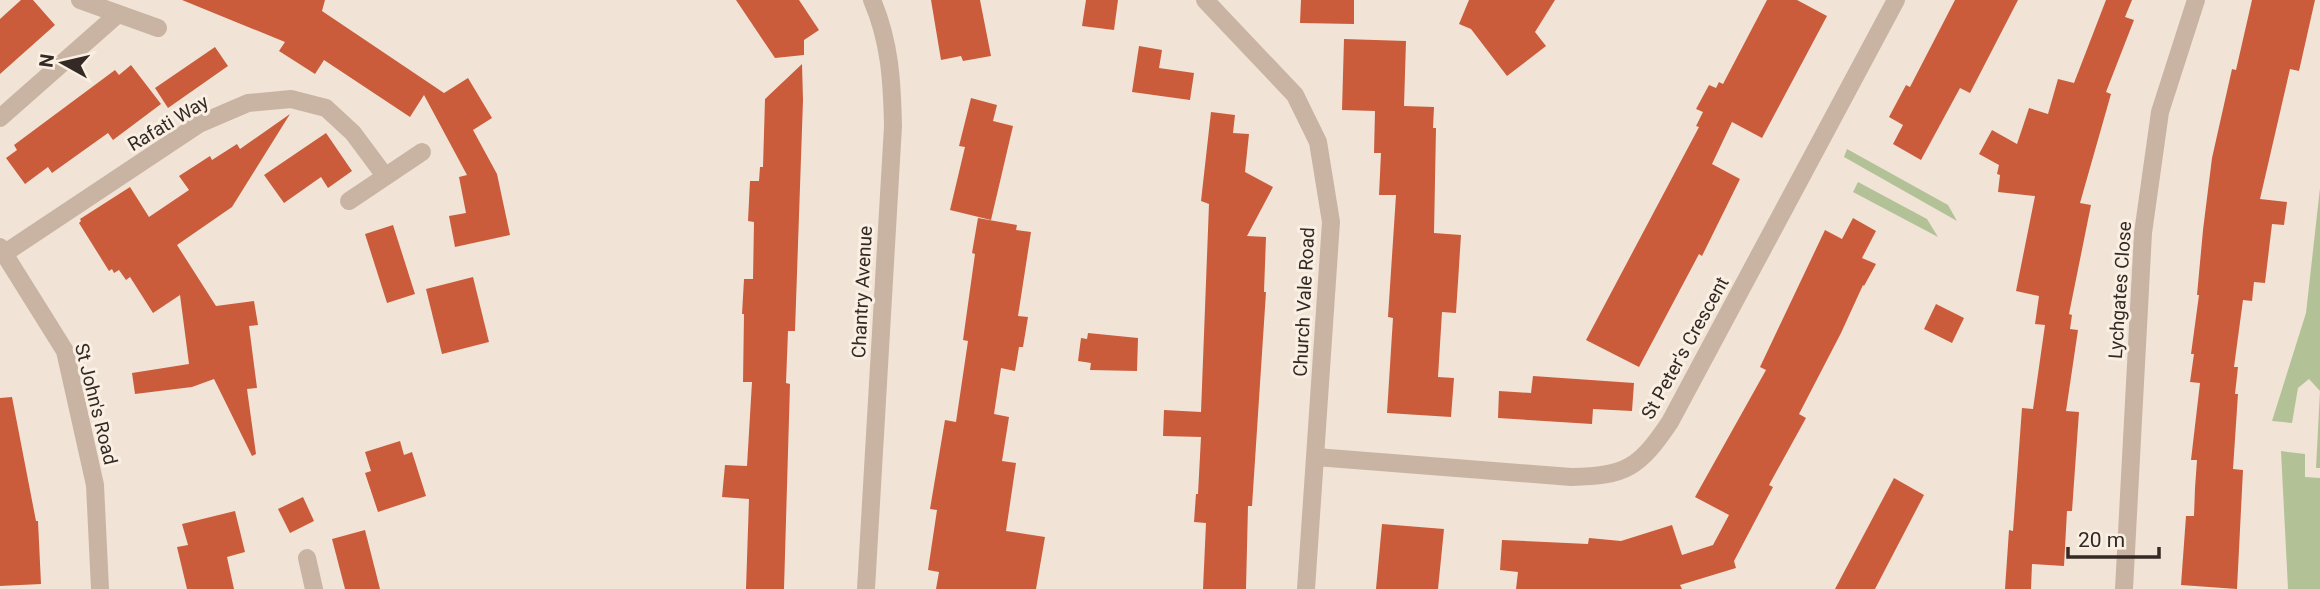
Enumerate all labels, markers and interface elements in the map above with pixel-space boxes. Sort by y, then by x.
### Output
north arrow [28,28,98,98]
text: N [34,52,59,69]
street label: Rafati Way [123,90,213,156]
street label: Lychgates Close [2104,220,2136,360]
street label: Chantry Avenue [847,225,877,359]
street label: Church Vale Road [1289,227,1319,377]
street label: St Peter's Crescent [1636,273,1734,423]
street label: St John's Road [70,341,122,467]
scale bar [2068,516,2159,560]
text: 20 m [2078,528,2125,552]

